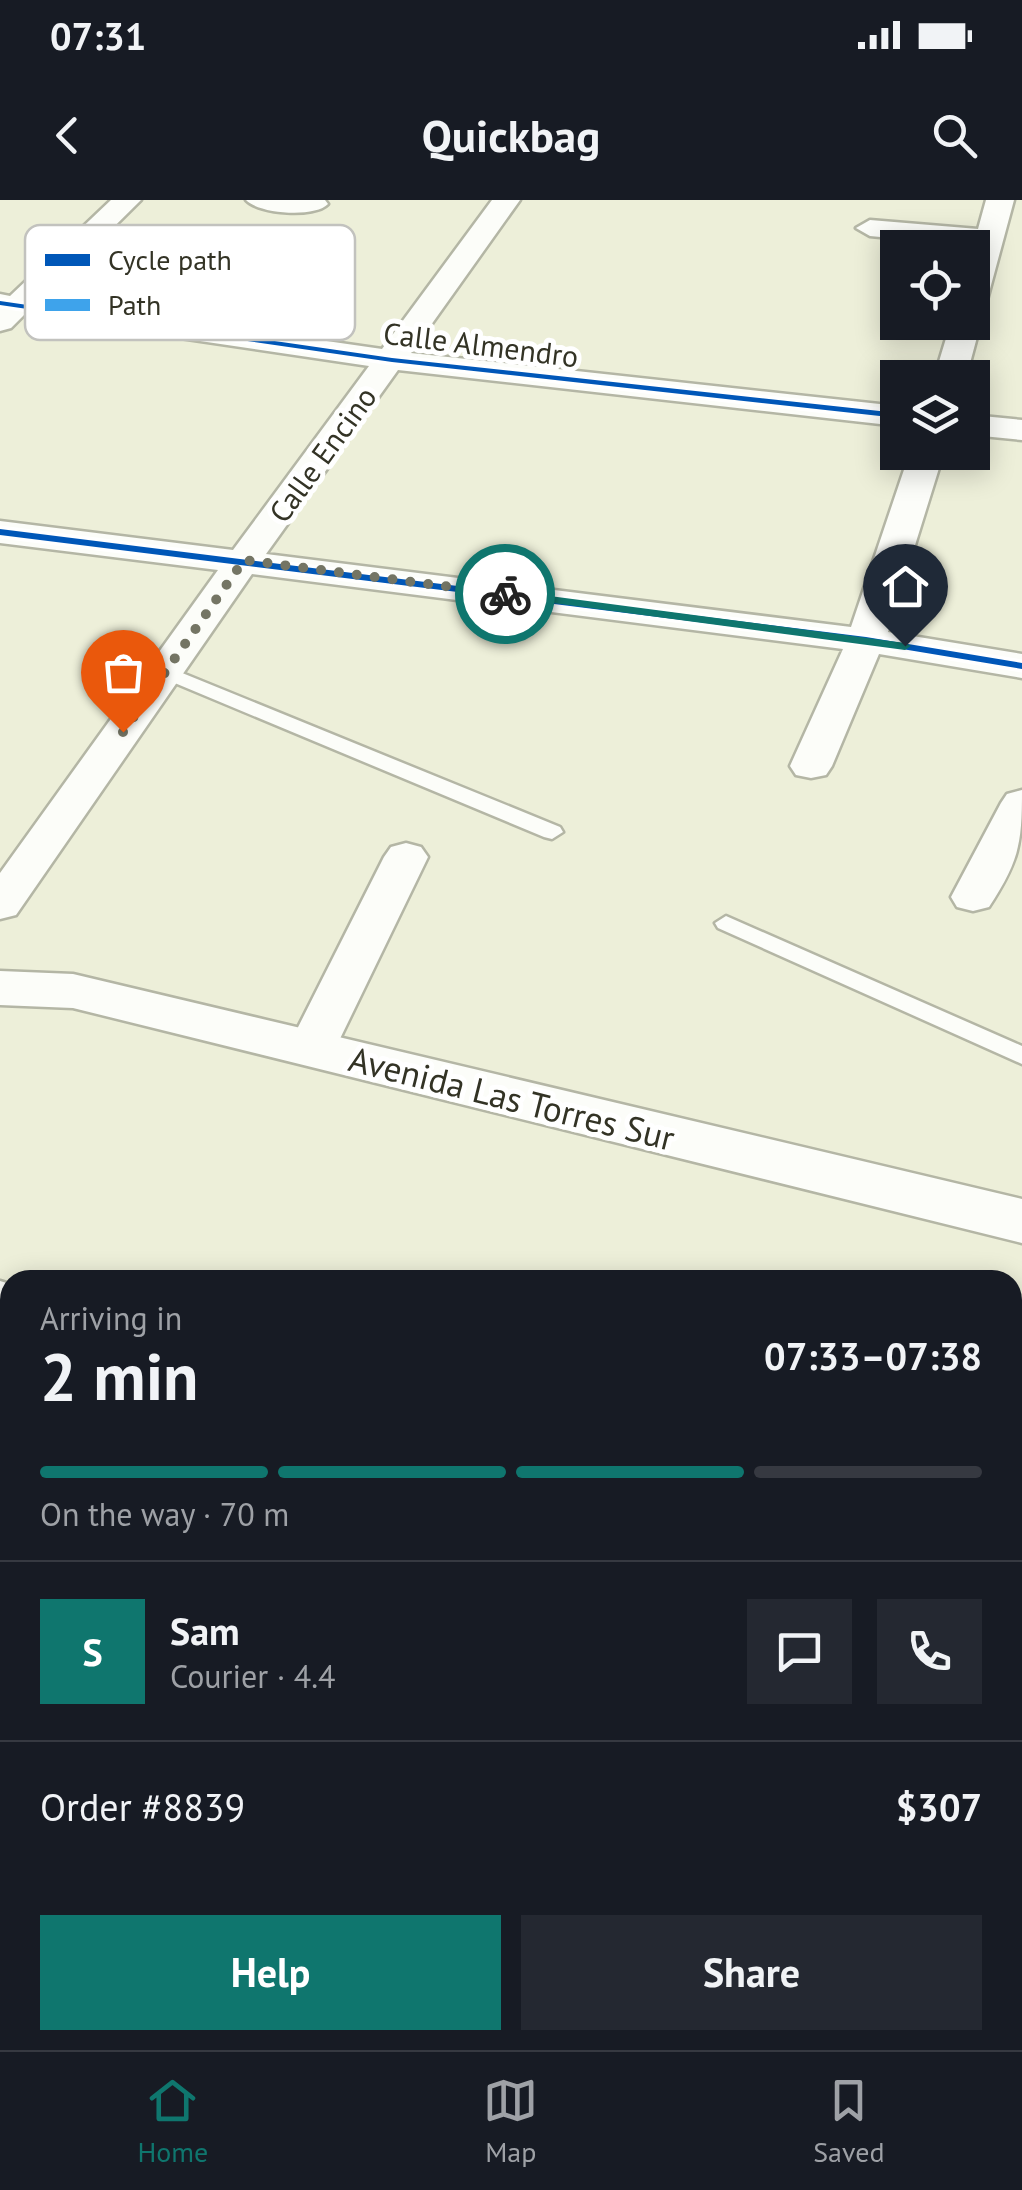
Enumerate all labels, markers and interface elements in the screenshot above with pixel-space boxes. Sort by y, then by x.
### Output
text: 07:31 [50,11,146,60]
text: Quickbag [422,106,600,164]
icon: back [40,108,95,163]
icon: search [927,108,982,163]
legend [25,225,355,340]
map controls [880,230,990,470]
button: locate [880,230,990,340]
text: Cycle path [108,241,232,278]
text: Path [108,286,161,323]
street label: Calle Almendro [381,313,581,375]
button: layers [880,360,990,470]
street label: Calle Encino [260,378,384,530]
courier [455,544,555,644]
pin [863,544,948,647]
icon: home [878,559,933,614]
icon: bike [478,567,533,622]
pin [81,630,166,733]
icon: bag [96,645,151,700]
street label: Avenida Las Torres Sur [344,1035,680,1161]
text: Arriving in [40,1297,182,1339]
text: 07:33–07:38 [764,1331,982,1380]
text: 2 min [40,1334,199,1418]
text: On the way · 70 m [40,1493,289,1535]
button: chat [747,1599,852,1704]
button: phone [877,1599,982,1704]
text: Sam [170,1606,240,1655]
text: S [82,1627,103,1676]
text: Courier · 4.4 [170,1655,336,1697]
text: Order #8839 [40,1782,245,1831]
text: $307 [896,1782,982,1831]
button: Help [40,1915,501,2030]
button: Share [521,1915,982,2030]
tab: Home [137,2073,208,2170]
tab: Map [483,2073,538,2170]
tab: Saved [813,2073,884,2170]

